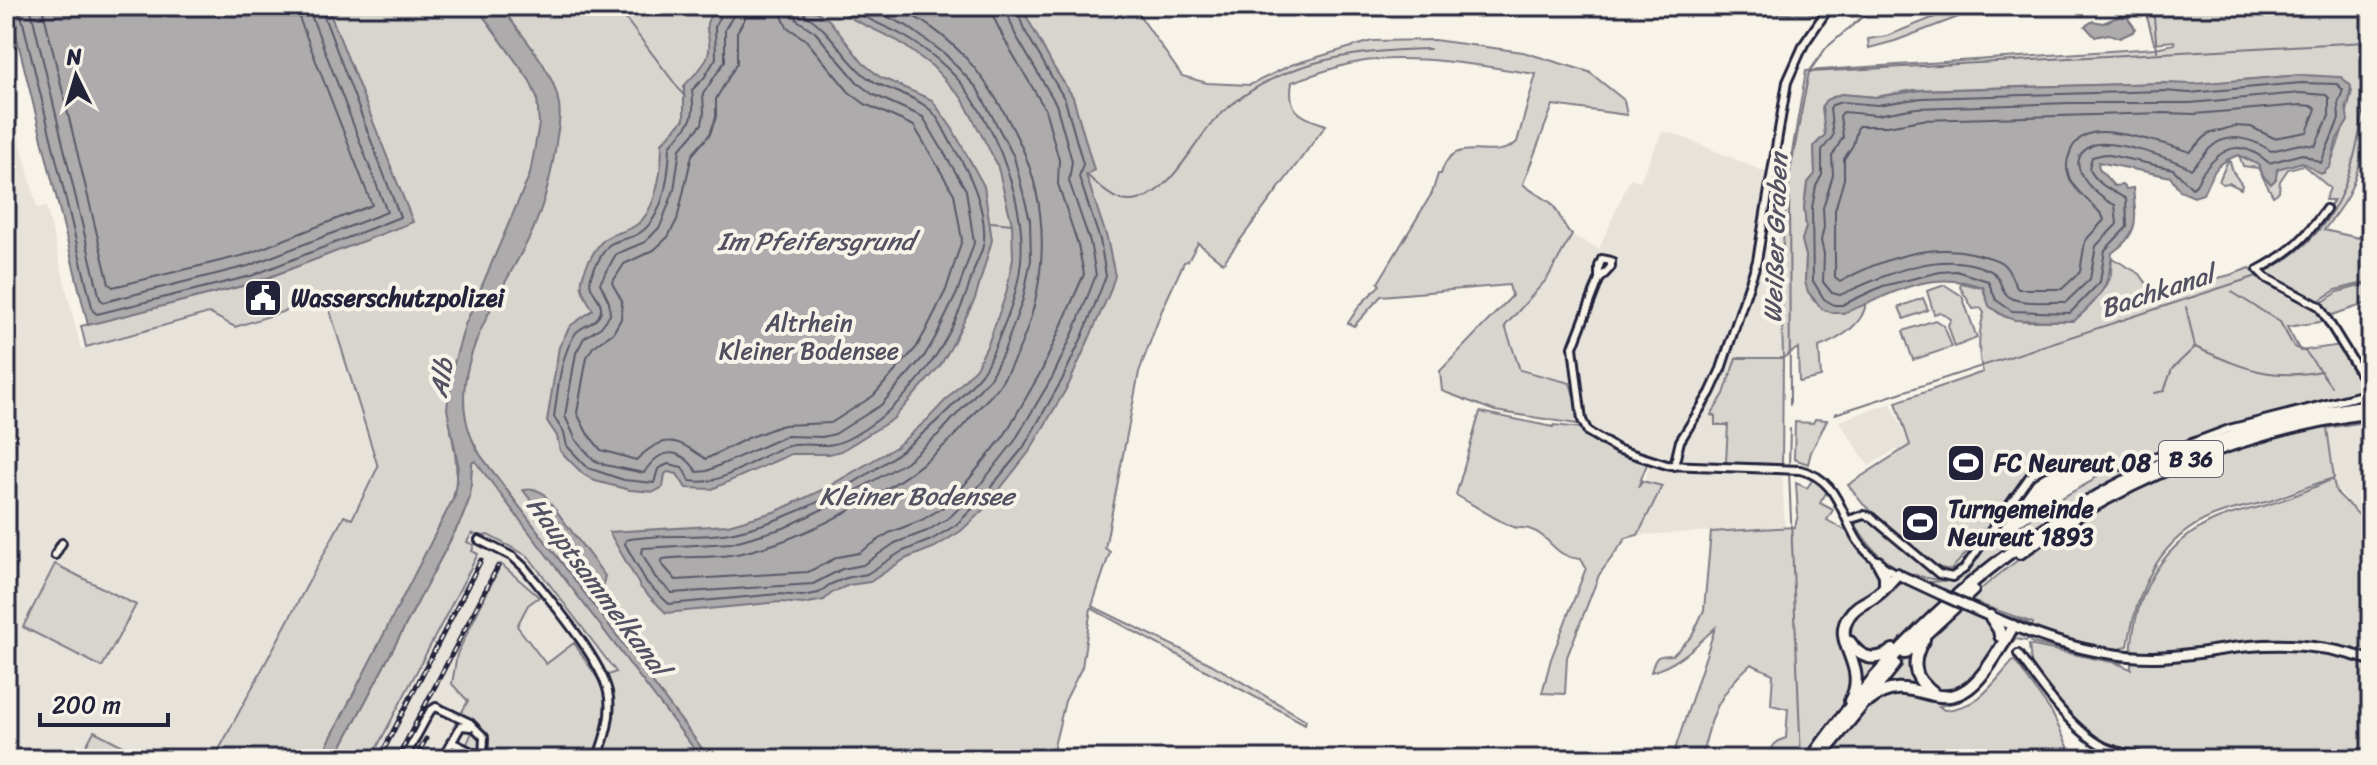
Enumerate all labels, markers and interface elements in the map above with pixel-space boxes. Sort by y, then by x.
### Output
north arrow [36,36,116,116]
text: N [64,36,84,77]
water label: Weißer Graben [1749,149,1801,324]
water label: Im Pfeifersgrund [717,218,922,264]
water label: Bachkanal [2094,249,2225,331]
public building icon: Wasserschutzpolizei [242,277,284,319]
place label: Wasserschutzpolizei [291,277,505,319]
park label: Altrhein Kleiner Bodensee [719,302,899,372]
water label: Alb [415,353,467,402]
road number: B 36 [2159,441,2223,477]
sports icon: FC Neureut 08 [1945,442,1987,484]
place label: FC Neureut 08 [1993,442,2152,484]
water label: Kleiner Bodensee [820,473,1017,519]
water label: Hauptsammelkanal [515,486,685,691]
place label: Turngemeinde Neureut 1893 [1947,488,2094,558]
sports icon: Turngemeinde Neureut 1893 [1899,502,1941,544]
scale bar [40,677,168,727]
text: 200 m [52,684,121,726]

